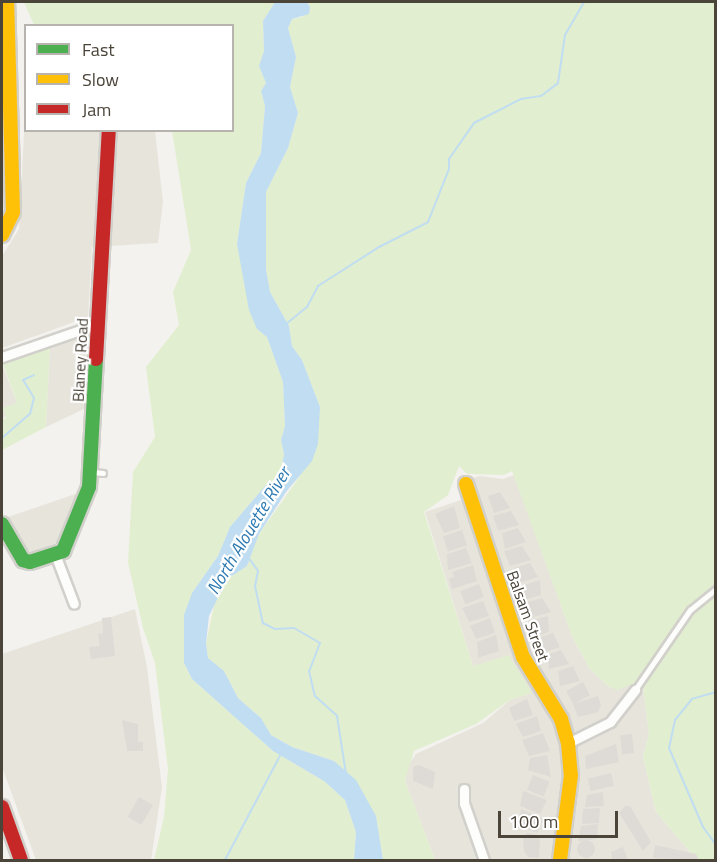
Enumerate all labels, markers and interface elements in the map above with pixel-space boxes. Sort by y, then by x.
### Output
legend [24,24,234,132]
text: Fast [82,36,115,63]
text: Slow [82,66,119,93]
text: Jam [82,96,111,123]
street label: Blaney Road [68,318,92,402]
water label: North Alouette River [203,464,295,598]
street label: Balsam Street [503,568,553,664]
scale bar [501,799,621,837]
text: 100 m [509,808,558,835]

